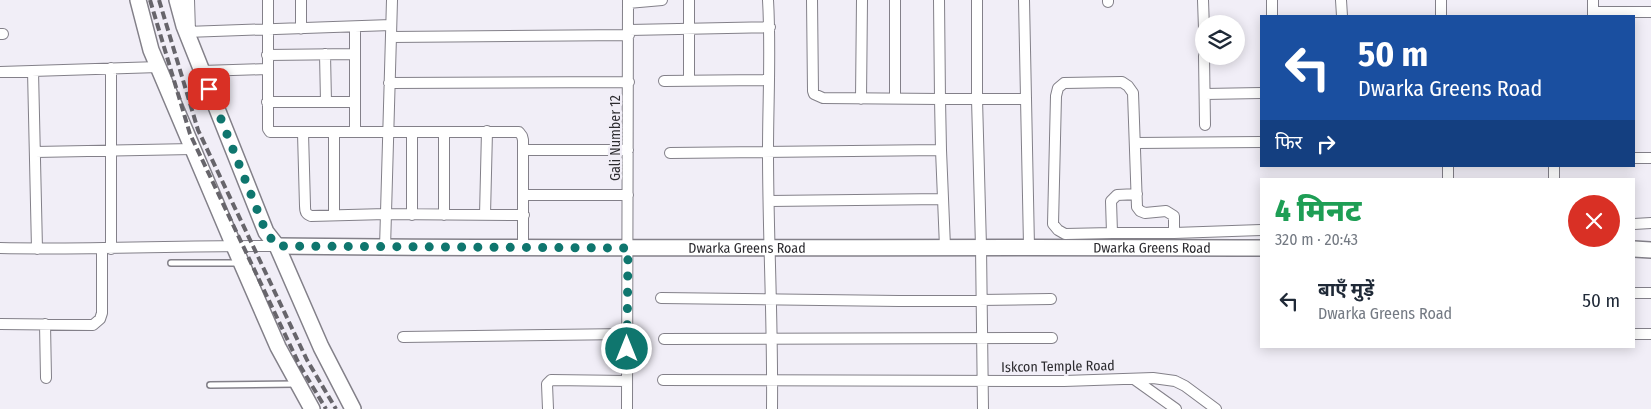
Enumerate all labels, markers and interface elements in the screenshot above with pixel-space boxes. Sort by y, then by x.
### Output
map controls [1195,15,1245,65]
button: layers [1195,15,1245,65]
text: 50 m [1358,33,1428,75]
icon: left [1275,35,1340,100]
pin [188,68,230,110]
icon: arrive [195,75,223,103]
text: Dwarka Greens Road [1358,75,1542,102]
street label: Gali Number 12 [607,95,624,181]
icon: right [1312,130,1340,158]
text: फिर [1275,131,1302,154]
text: 4 मिनट [1275,193,1361,229]
button: close [1568,195,1620,247]
text: 320 m · 20:43 [1275,230,1358,249]
street label: Dwarka Greens Road [1093,239,1211,257]
street label: Dwarka Greens Road [688,240,806,257]
text: बाएँ मुड़ें [1318,278,1374,301]
icon: left [1275,287,1303,315]
text: 50 m [1582,289,1620,312]
text: Dwarka Greens Road [1318,304,1452,323]
position arrow [600,322,652,374]
street label: Iskcon Temple Road [1001,357,1115,376]

